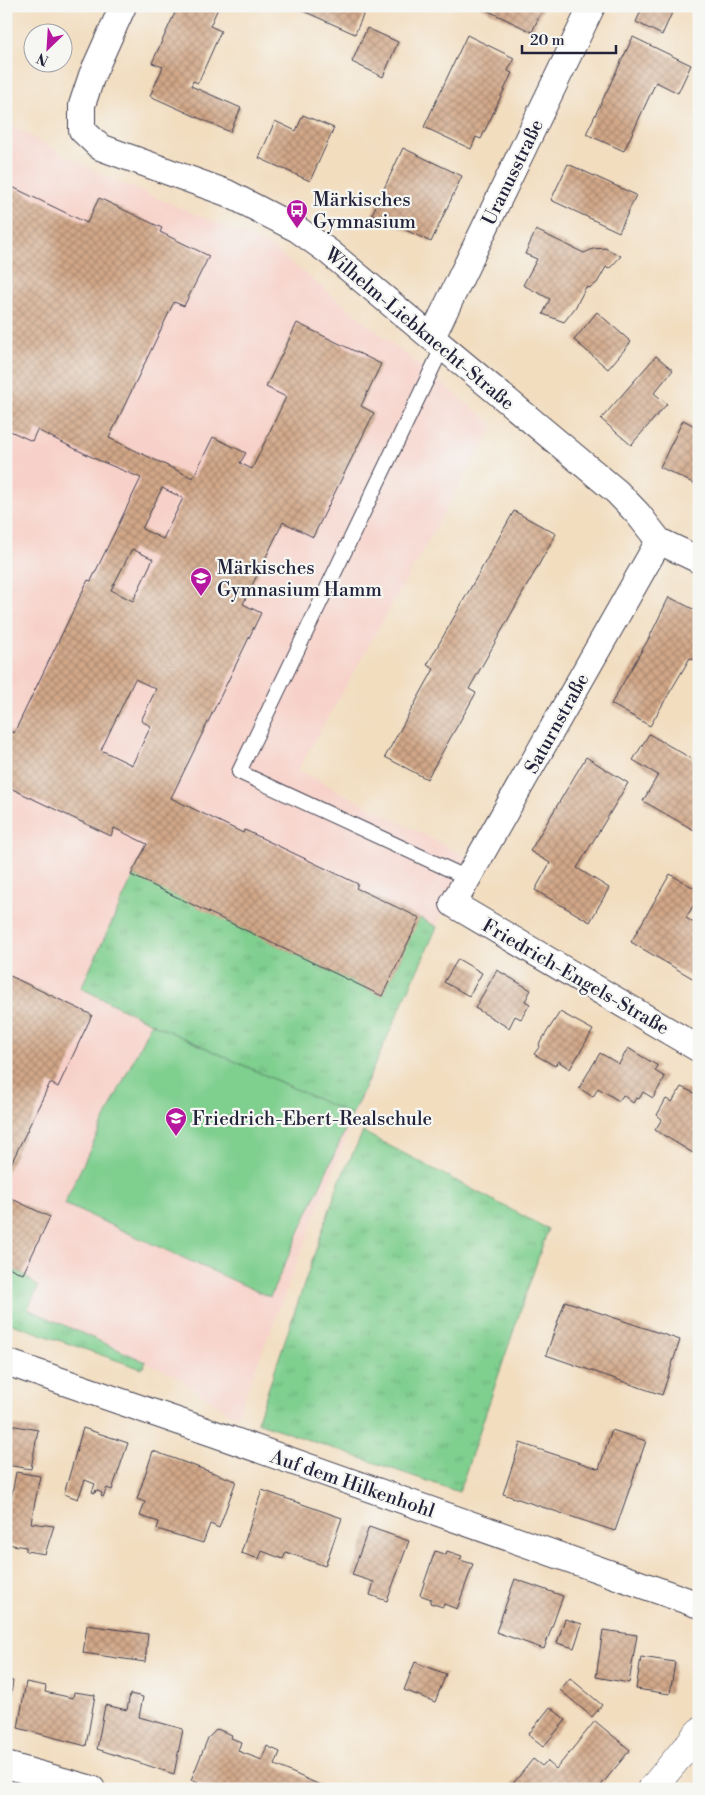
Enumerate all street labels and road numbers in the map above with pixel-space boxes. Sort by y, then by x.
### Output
street label: Uranusstraße [477,115,549,229]
street label: Wilhelm-Liebknecht-Straße [319,242,519,415]
street label: Saturnstraße [519,669,594,778]
street label: Friedrich-Engels-Straße [478,914,673,1040]
street label: Auf dem Hilkenhohl [266,1444,438,1523]

